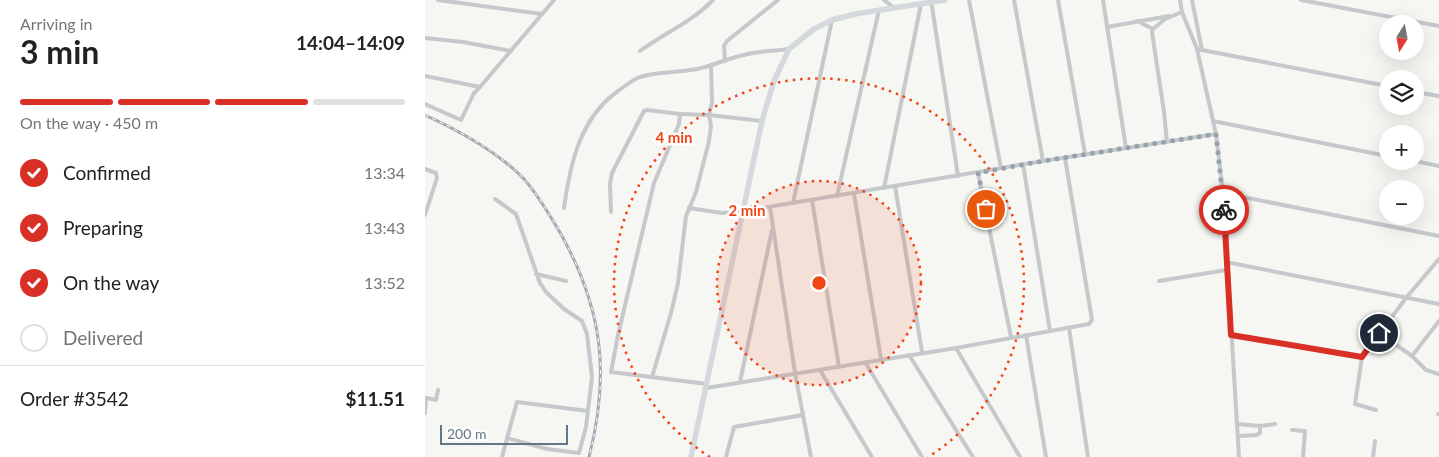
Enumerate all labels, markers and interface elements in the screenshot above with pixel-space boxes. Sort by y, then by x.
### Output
text: Arriving in [20,14,93,33]
north arrow [1379,15,1424,60]
map controls [1379,15,1424,225]
text: 14:04–14:09 [296,31,405,54]
text: 3 min [20,32,99,71]
button: layers [1379,70,1424,115]
text: On the way · 450 m [20,113,158,132]
button: + [1379,125,1424,170]
text: 4 min [655,128,693,146]
icon: check [20,159,48,187]
text: Confirmed [63,161,151,184]
text: 13:34 [364,163,405,182]
button: − [1379,180,1424,225]
courier [1199,185,1249,235]
pin [965,188,1007,230]
icon: bag [972,195,1000,223]
icon: bike [1210,196,1238,224]
text: 2 min [728,201,766,219]
icon: check [20,214,48,242]
text: Preparing [63,216,143,239]
text: 13:43 [364,218,405,237]
icon: check [20,269,48,297]
text: On the way [63,271,159,294]
text: 13:52 [364,273,405,292]
centre of rings [810,274,828,292]
pin [1358,312,1400,354]
icon: home [1365,319,1393,347]
text: Delivered [63,326,143,349]
text: Order #3542 [20,387,129,410]
text: $11.51 [345,387,405,410]
scale bar [440,422,567,445]
text: 200 m [447,425,486,442]

